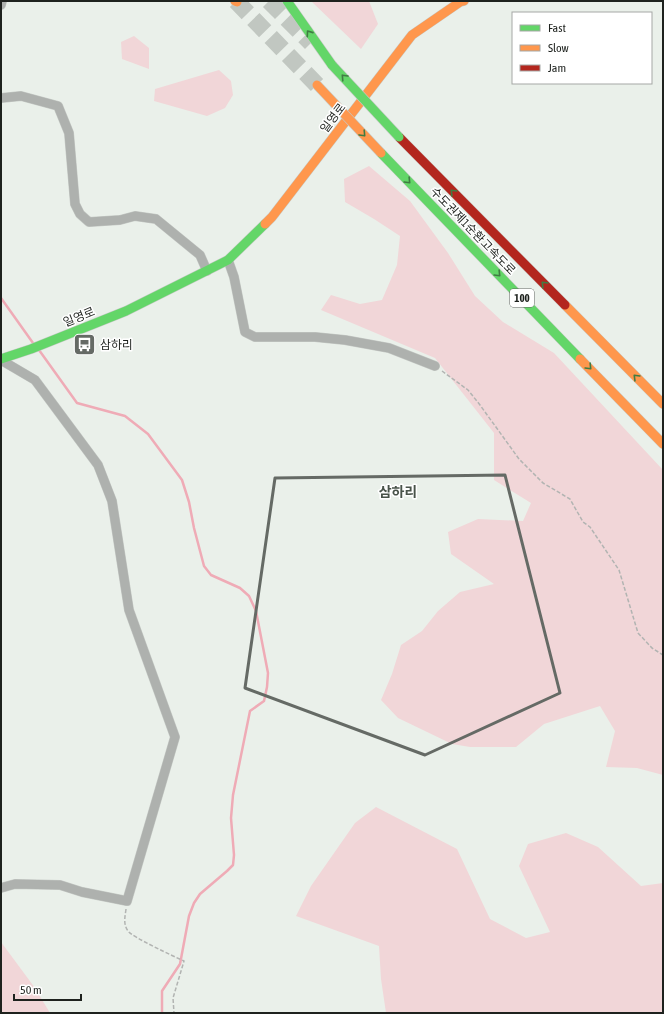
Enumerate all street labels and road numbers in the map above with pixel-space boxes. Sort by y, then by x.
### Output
street label: 일영로 [317,101,349,135]
street label: 수도권제1순환고속도로 [428,184,518,278]
road number: 100 [510,289,534,307]
street label: 일영로 [61,304,97,330]

